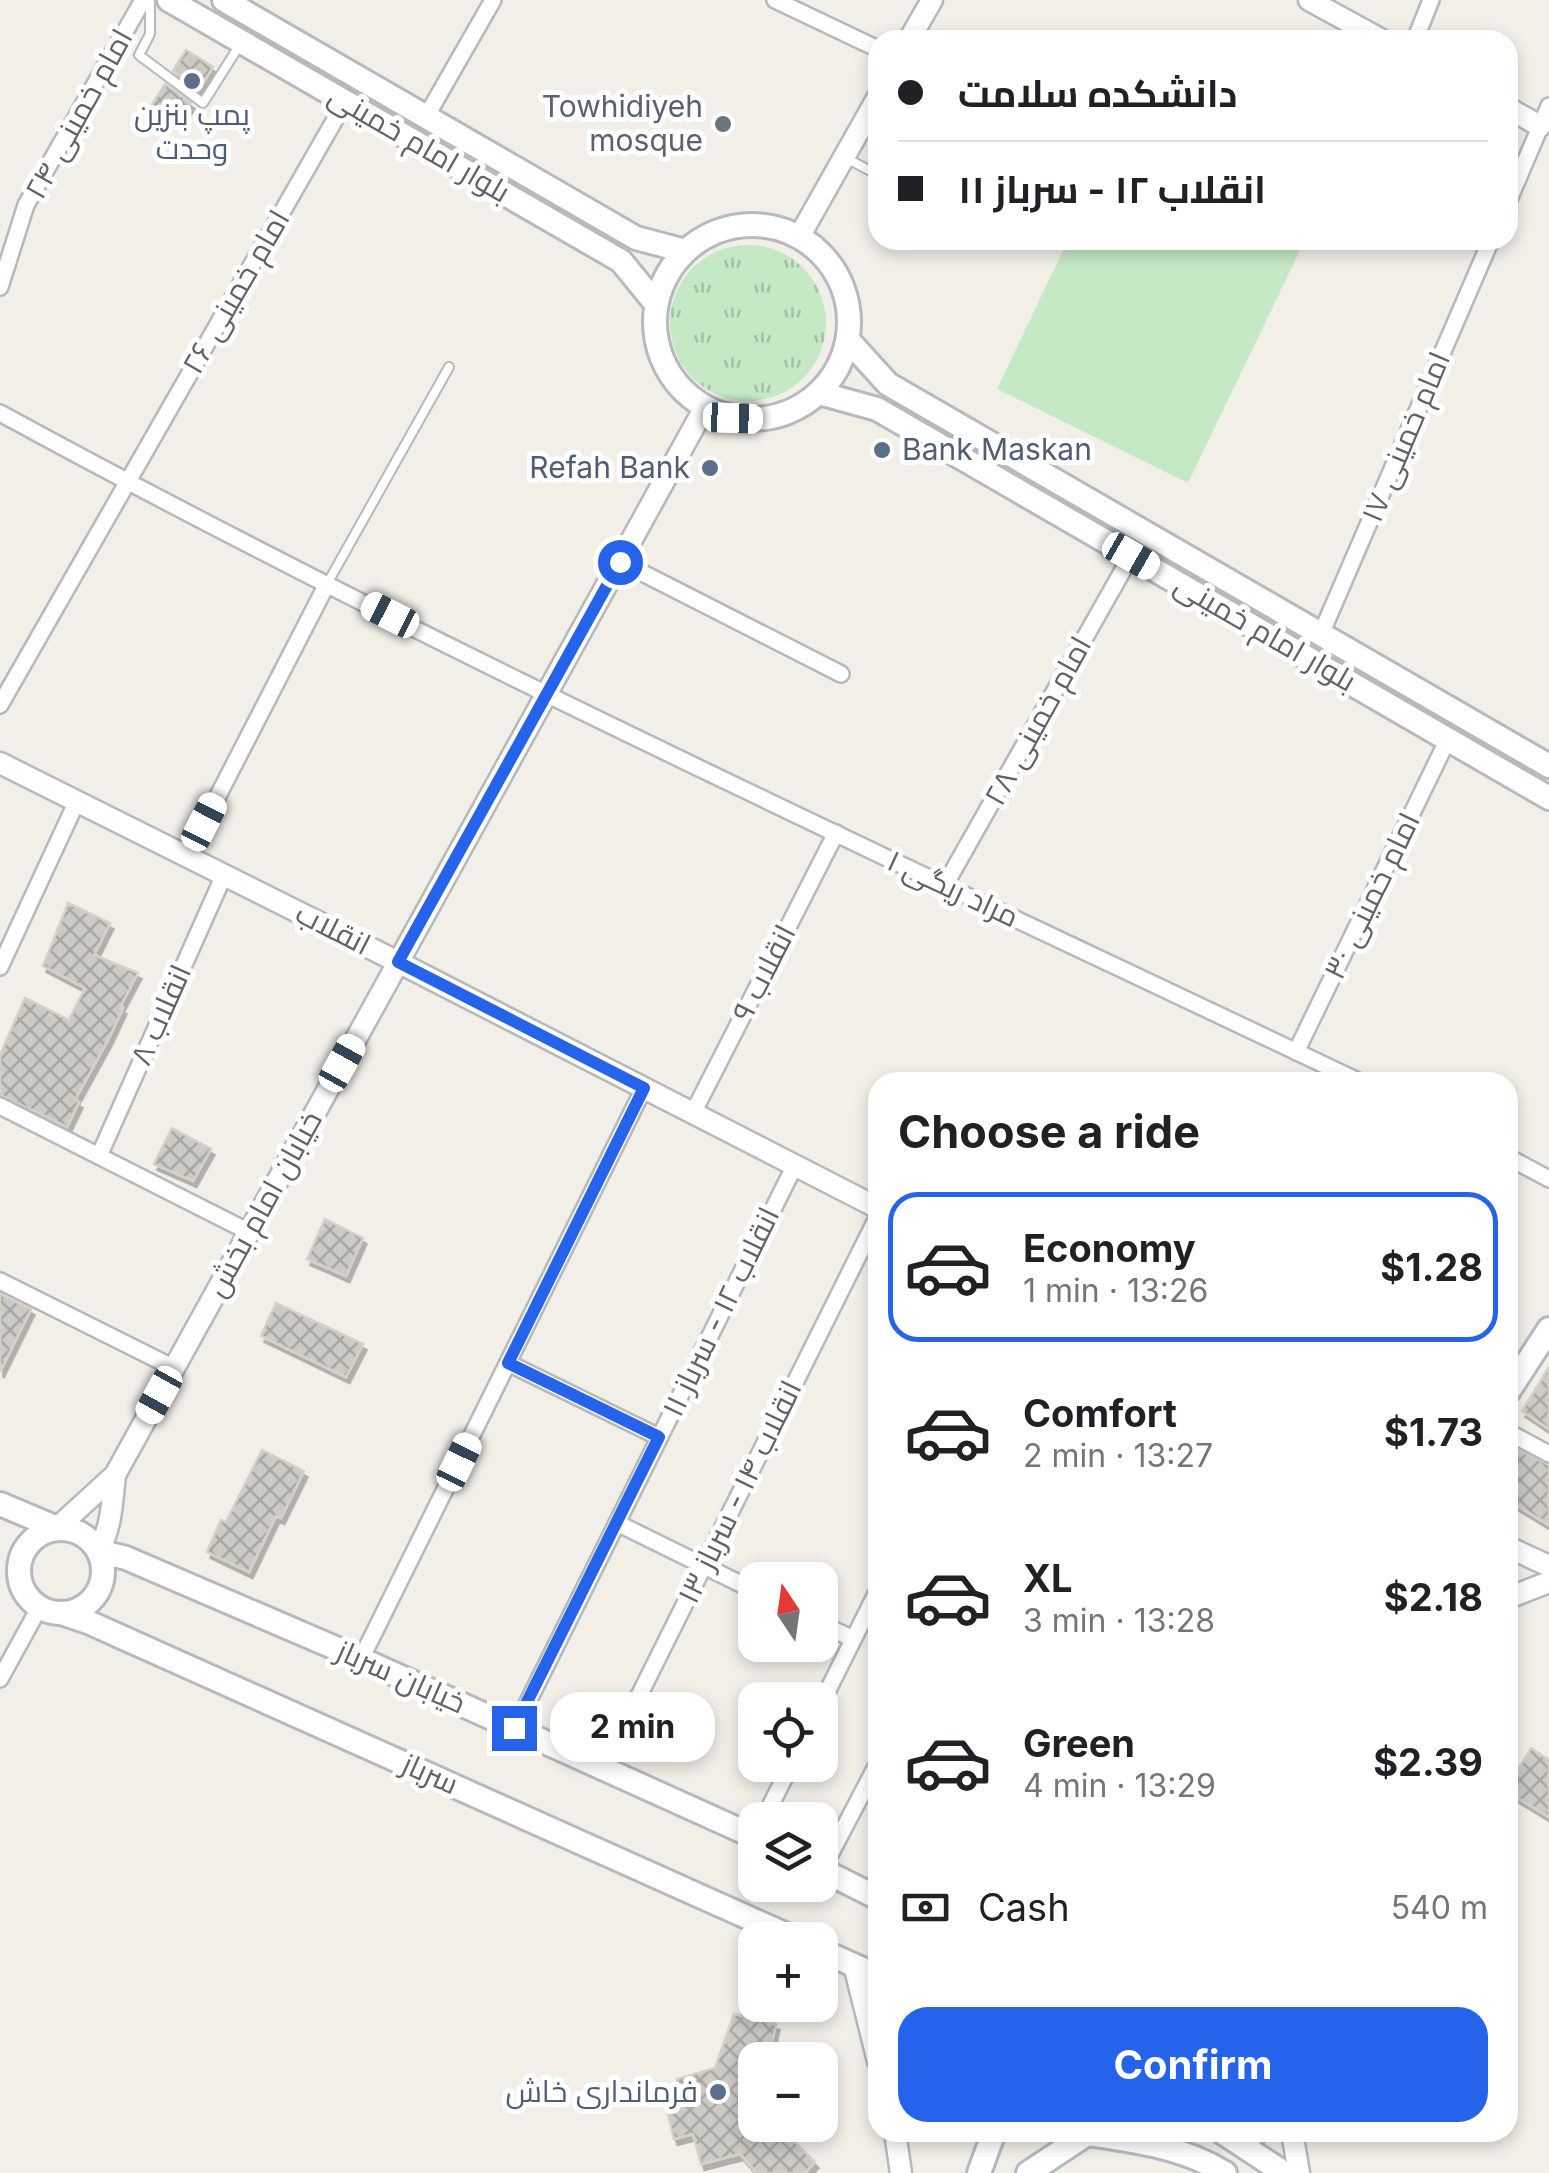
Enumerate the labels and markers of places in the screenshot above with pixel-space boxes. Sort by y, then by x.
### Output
marker: پمپ بنزین وحدت [181,70,203,92]
place label: Towhidiyeh mosque [542,88,703,158]
place label: پمپ بنزین وحدت [134,96,250,166]
marker: Towhidiyeh mosque [712,113,734,135]
place label: Bank Maskan [902,431,1092,467]
marker: Bank Maskan [871,439,893,461]
place label: Refah Bank [529,449,691,485]
marker: Refah Bank [699,457,721,479]
place label: فرمانداری خاش [506,2073,698,2110]
marker: فرمانداری خاش [707,2081,729,2103]

